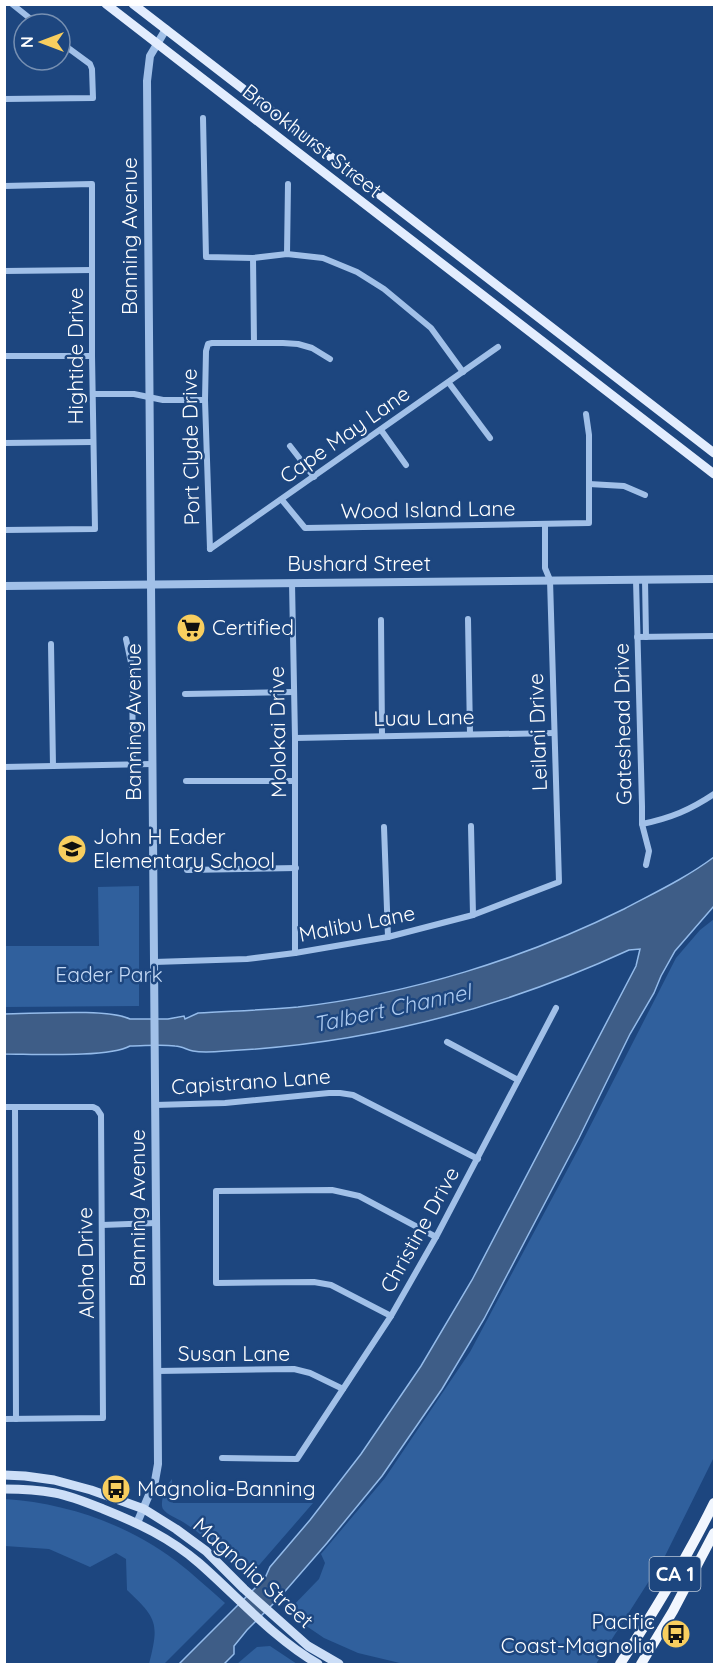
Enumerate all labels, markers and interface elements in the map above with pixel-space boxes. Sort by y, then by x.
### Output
north arrow [12,12,72,72]
text: N [17,36,37,48]
street label: Brookhurst Street [238,78,388,203]
street label: Banning Avenue [116,157,142,315]
street label: Hightide Drive [62,287,88,425]
street label: Port Clyde Drive [176,368,204,526]
street label: Cape May Lane [275,380,414,489]
street label: Wood Island Lane [340,494,516,524]
street label: Bushard Street [287,550,431,576]
supermarket icon: Certified [175,612,207,644]
place label: Certified [212,614,294,640]
street label: Banning Avenue [120,643,146,801]
street label: Gateshead Drive [608,643,636,805]
street label: Molokai Drive [263,666,291,798]
street label: Leilani Drive [522,673,552,791]
street label: Luau Lane [373,703,475,731]
place label: John H Eader Elementary School [93,823,275,873]
school or university icon: John H Eader Elementary School [56,833,88,865]
street label: Malibu Lane [297,899,417,947]
park label: Eader Park [55,961,163,987]
water label: Talbert Channel [311,977,476,1038]
street label: Capistrano Lane [170,1062,331,1100]
street label: Banning Avenue [124,1129,150,1287]
street label: Christine Drive [374,1162,464,1297]
street label: Aloha Drive [71,1207,99,1319]
street label: Susan Lane [178,1340,290,1366]
bus stop icon: Magnolia-Banning [100,1473,132,1505]
place label: Magnolia-Banning [137,1475,316,1501]
street label: Magnolia Street [188,1511,319,1633]
road number: CA 1 [650,1557,700,1591]
place label: Pacific Coast-Magnolia [501,1608,655,1658]
bus stop icon: Pacific Coast-Magnolia [660,1618,692,1650]

